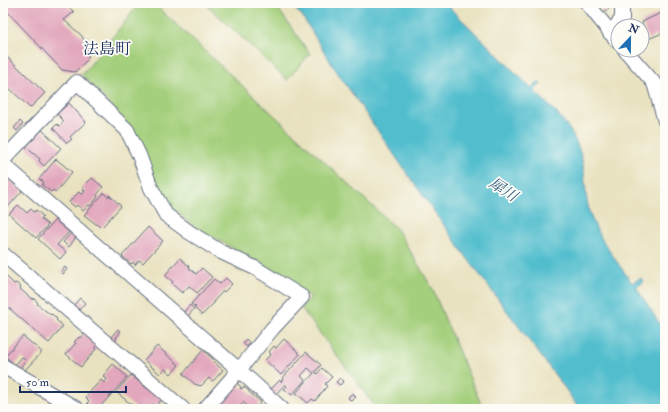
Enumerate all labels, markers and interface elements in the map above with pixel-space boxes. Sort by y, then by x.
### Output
north arrow [610,18,650,58]
text: N [626,21,642,37]
district label: 法島町 [83,39,131,59]
water label: 犀川 [485,174,522,207]
scale bar [20,368,126,394]
text: 50 m [26,375,50,390]

